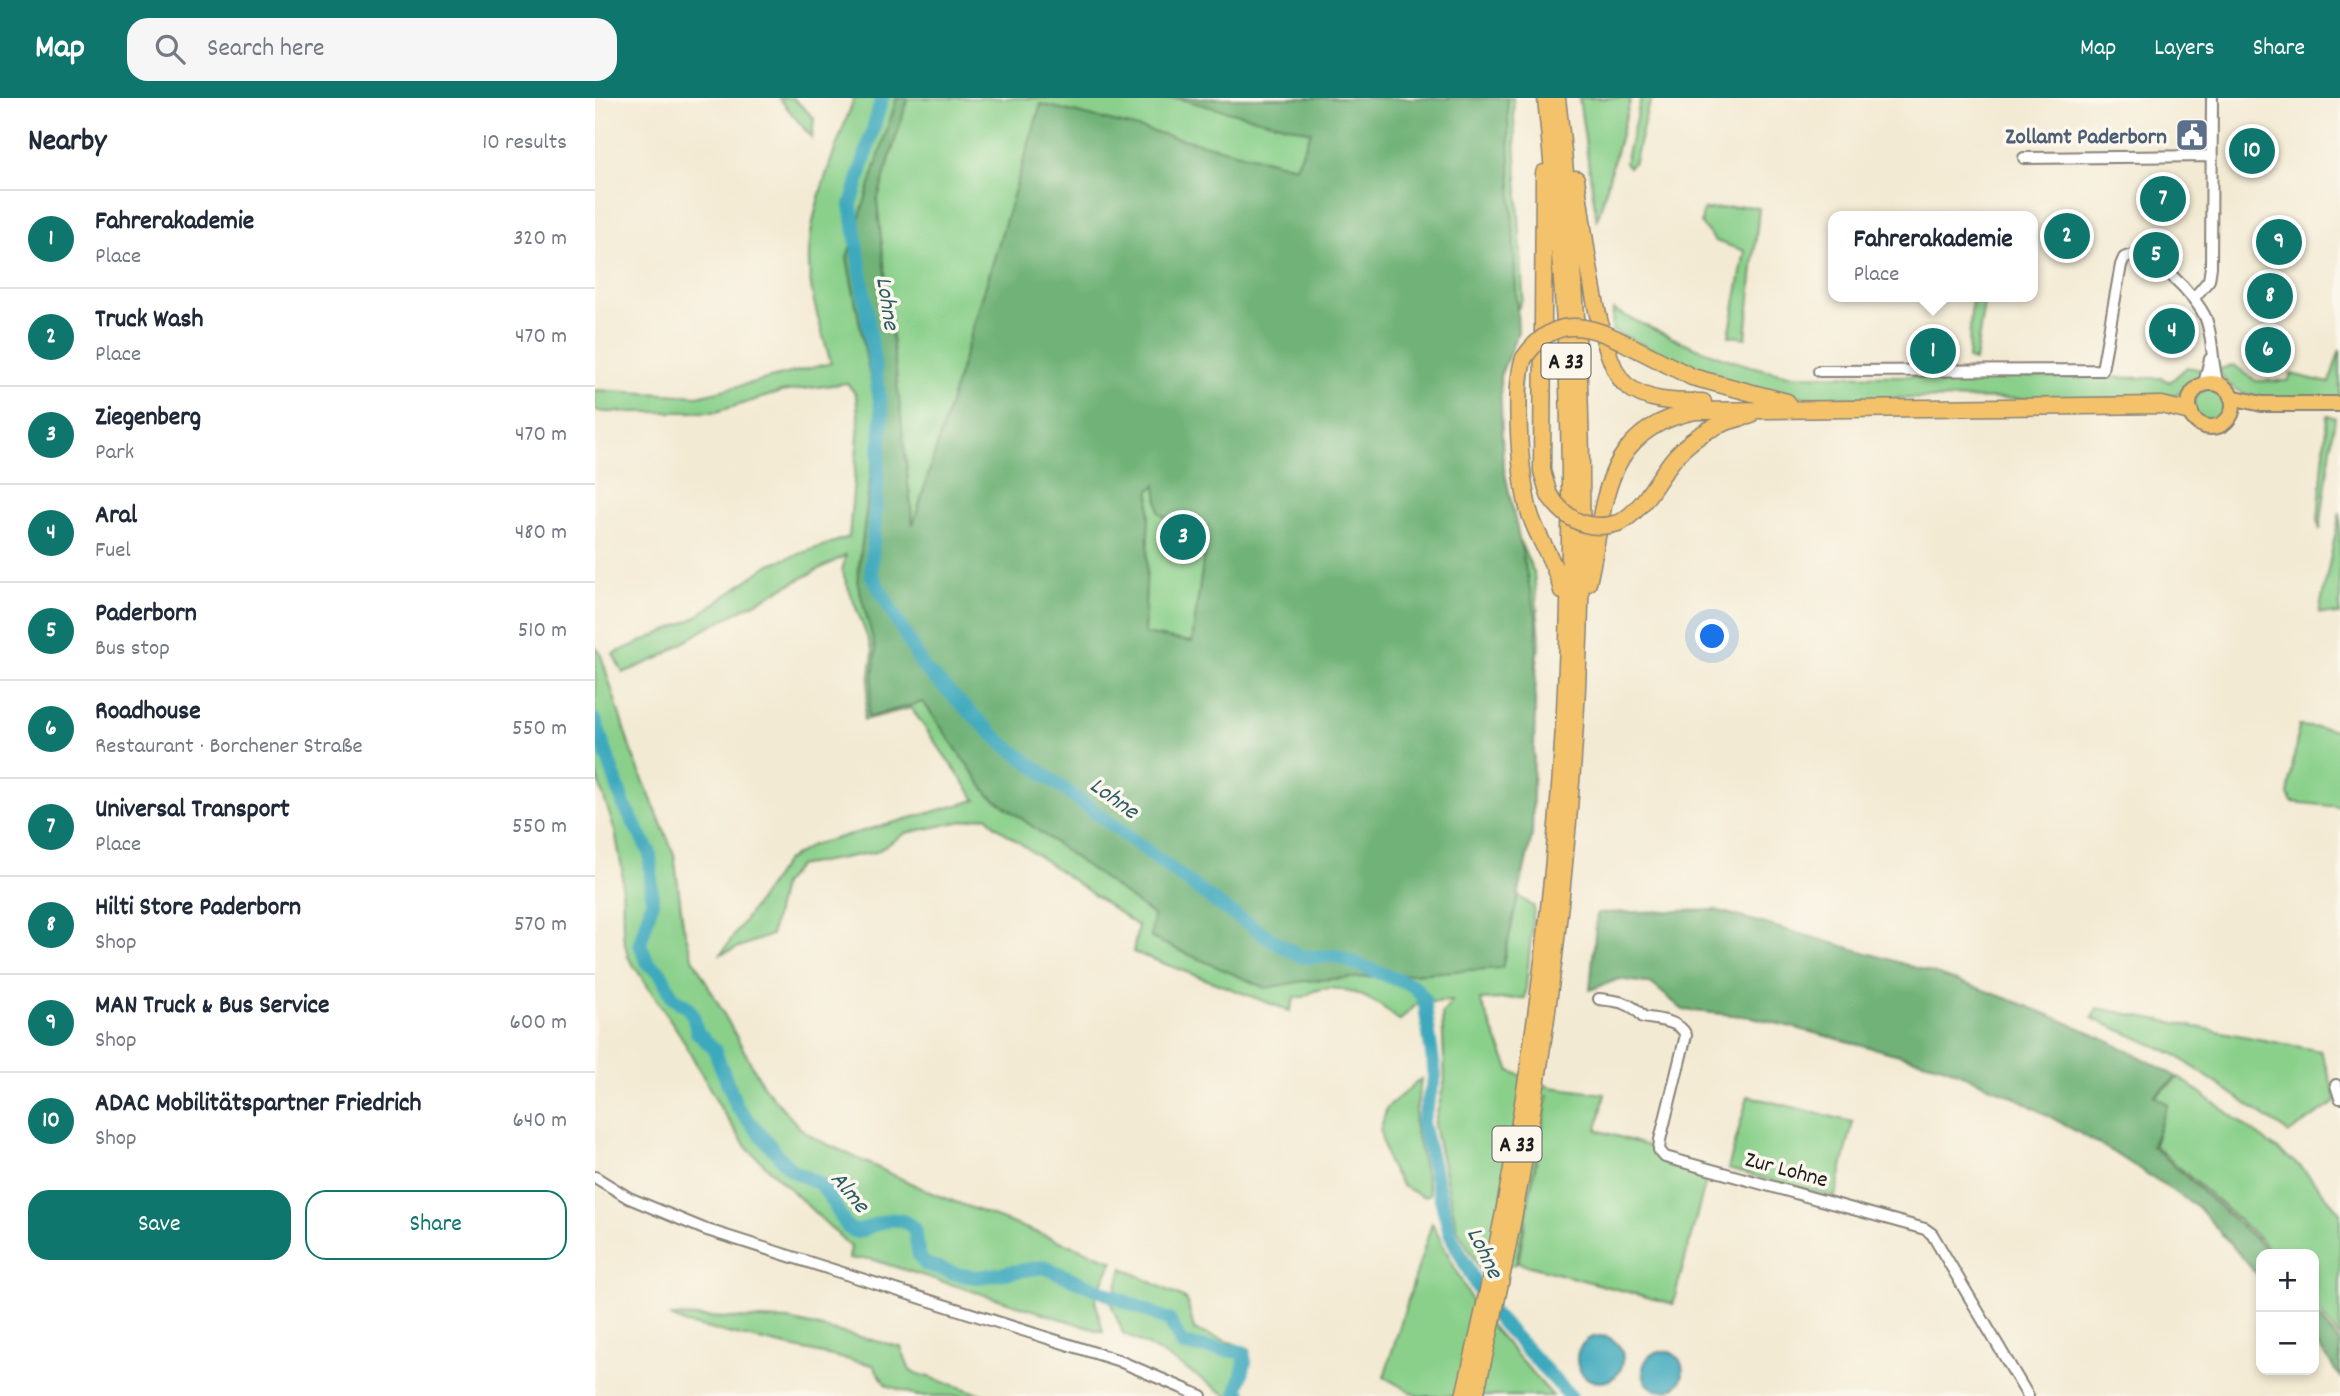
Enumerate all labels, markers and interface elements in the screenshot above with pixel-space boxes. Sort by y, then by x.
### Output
search box [127,18,617,81]
text: Map [35,26,85,73]
icon: search [151,30,189,68]
text: Search here [207,31,325,68]
text: Map [2080,32,2116,66]
text: Layers [2154,32,2215,66]
text: Share [2253,32,2305,66]
public building icon: Zollamt Paderborn [2173,116,2211,154]
text: Nearby [28,122,106,165]
place label: Zollamt Paderborn [2005,122,2167,155]
pin: 10 [2229,125,2275,177]
text: 10 results [482,127,567,160]
pin: 7 [2140,173,2186,225]
text: Fahrerakademie [95,204,254,241]
pin: 2 [2044,210,2090,262]
popup [1828,211,2038,302]
pin: 9 [2256,216,2302,268]
text: Fahrerakademie [1853,222,2013,259]
text: 1 [48,223,54,256]
text: 320 m [513,223,567,256]
pin: 5 [2133,229,2179,281]
text: Place [95,241,141,274]
text: Place [1853,259,1899,292]
pin: 8 [2247,270,2293,322]
water label: Lohne [865,275,907,334]
text: Truck Wash [95,302,203,339]
pin: 4 [2149,305,2195,357]
text: 2 [46,321,56,354]
text: 470 m [515,321,567,354]
pin: 6 [2245,324,2291,376]
pin: 1 [1910,325,1956,377]
text: Place [95,339,141,372]
road number: A 33 [1541,344,1591,378]
text: Ziegenberg [95,400,201,437]
text: 3 [46,419,56,452]
text: 470 m [515,419,567,452]
text: Park [95,437,134,470]
text: Aral [95,498,137,535]
pin: 3 [1160,511,1206,563]
text: 4 [46,517,56,550]
text: 480 m [515,517,567,550]
text: Fuel [95,535,131,568]
text: Paderborn [95,596,197,633]
text: 5 [46,615,56,648]
text: 510 m [518,615,567,648]
your location [1695,619,1729,653]
text: Bus stop [95,633,170,666]
text: Roadhouse [95,694,201,731]
text: 6 [45,713,57,746]
text: 550 m [512,713,567,746]
text: Restaurant · Borchener Straße [95,731,363,764]
water label: Lohne [1082,770,1146,830]
text: Universal Transport [95,792,290,829]
text: 7 [47,811,55,844]
text: 550 m [512,811,567,844]
text: Place [95,829,141,862]
text: Hilti Store Paderborn [95,890,301,927]
text: 8 [46,909,56,942]
text: 570 m [514,909,567,942]
text: Shop [95,927,137,960]
text: MAN Truck & Bus Service [95,988,329,1025]
text: 9 [46,1007,56,1040]
text: 600 m [510,1007,567,1040]
text: Shop [95,1025,137,1058]
text: ADAC Mobilitätspartner Friedrich [95,1086,421,1123]
text: 10 [42,1105,60,1138]
text: 640 m [513,1105,567,1138]
text: Shop [95,1123,137,1156]
road number: A 33 [1493,1126,1541,1162]
street label: Zur Lohne [1741,1144,1831,1198]
water label: Alme [821,1164,877,1223]
button: Save [28,1190,291,1260]
button: Share [305,1190,567,1260]
water label: Lohne [1456,1222,1511,1286]
map controls [2256,1249,2319,1375]
button: + [2256,1249,2319,1312]
button: − [2256,1312,2319,1375]

